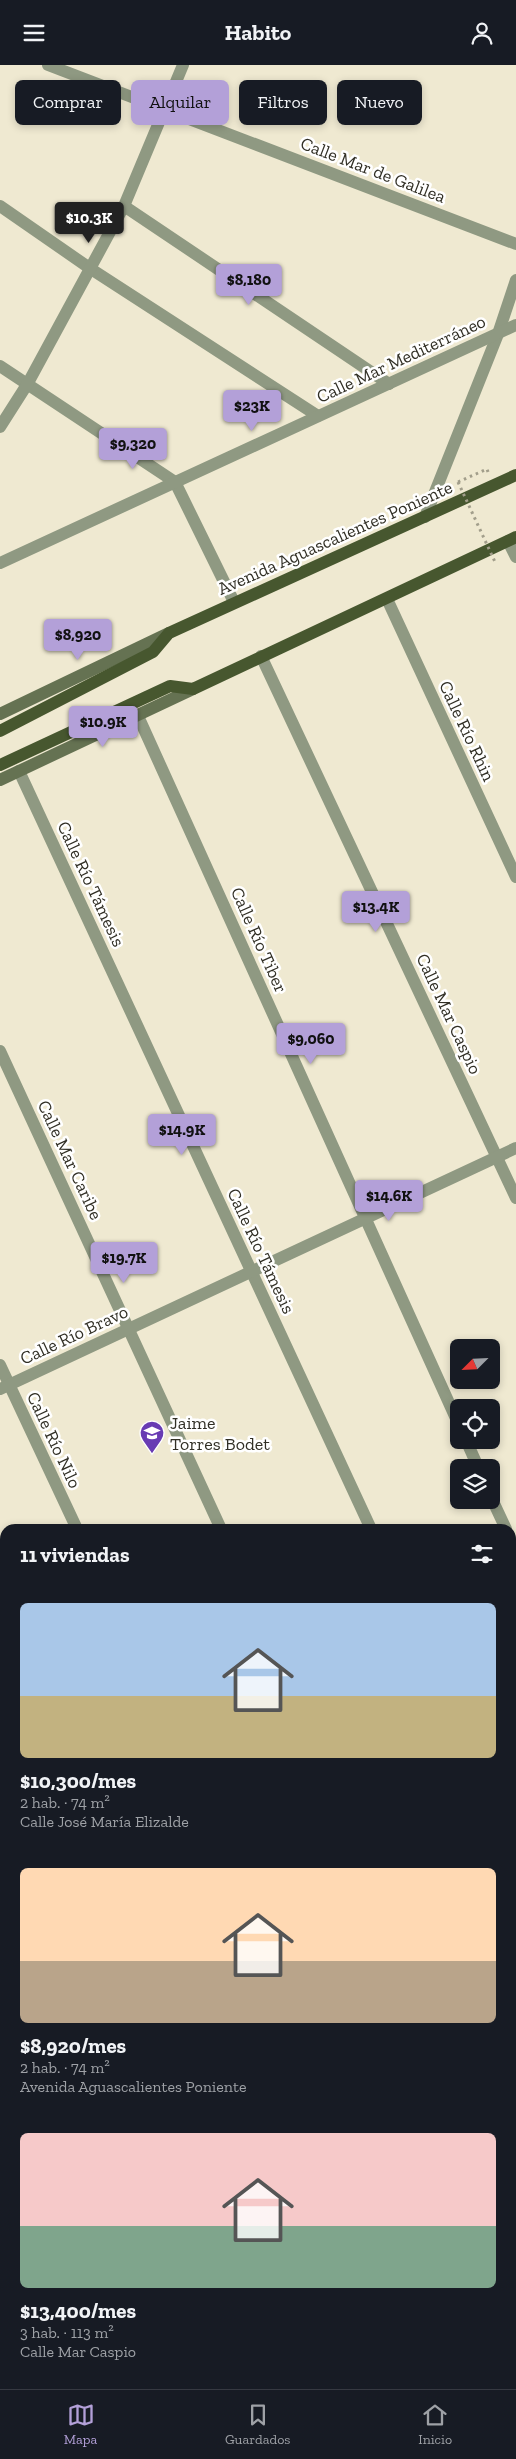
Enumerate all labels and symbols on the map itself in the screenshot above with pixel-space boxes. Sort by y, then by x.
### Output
street label: Calle Mar de Galilea [297,132,449,208]
pin: $10.3K [48,201,130,244]
pin: $8,180 [208,263,290,306]
street label: Calle Mar Mediterráneo [313,310,489,408]
pin: $23K [222,389,282,432]
pin: $9,320 [92,427,174,470]
street label: Avenida Aguascalientes Poniente [214,476,456,600]
pin: $8,920 [37,619,119,661]
street label: Calle Río Rhin [434,677,500,785]
pin: $10.9K [62,705,144,748]
street label: Calle Río Támesis [52,818,130,950]
street label: Calle Río Tiber [226,884,292,996]
pin: $13.4K [335,891,417,933]
street label: Calle Mar Caspio [411,950,487,1078]
pin: $9,060 [270,1023,352,1065]
street label: Calle Mar Caribe [33,1097,107,1223]
pin: $14.9K [141,1113,223,1156]
pin: $14.6K [348,1179,430,1222]
street label: Calle Río Támesis [222,1185,300,1317]
pin: $19.7K [83,1241,165,1284]
street label: Calle Río Bravo [16,1300,132,1370]
north arrow [450,1339,500,1389]
street label: Calle Río Nilo [22,1388,86,1492]
place label: Jaime Torres Bodet [170,1412,270,1455]
school or university icon: Jaime Torres Bodet [139,1420,165,1454]

